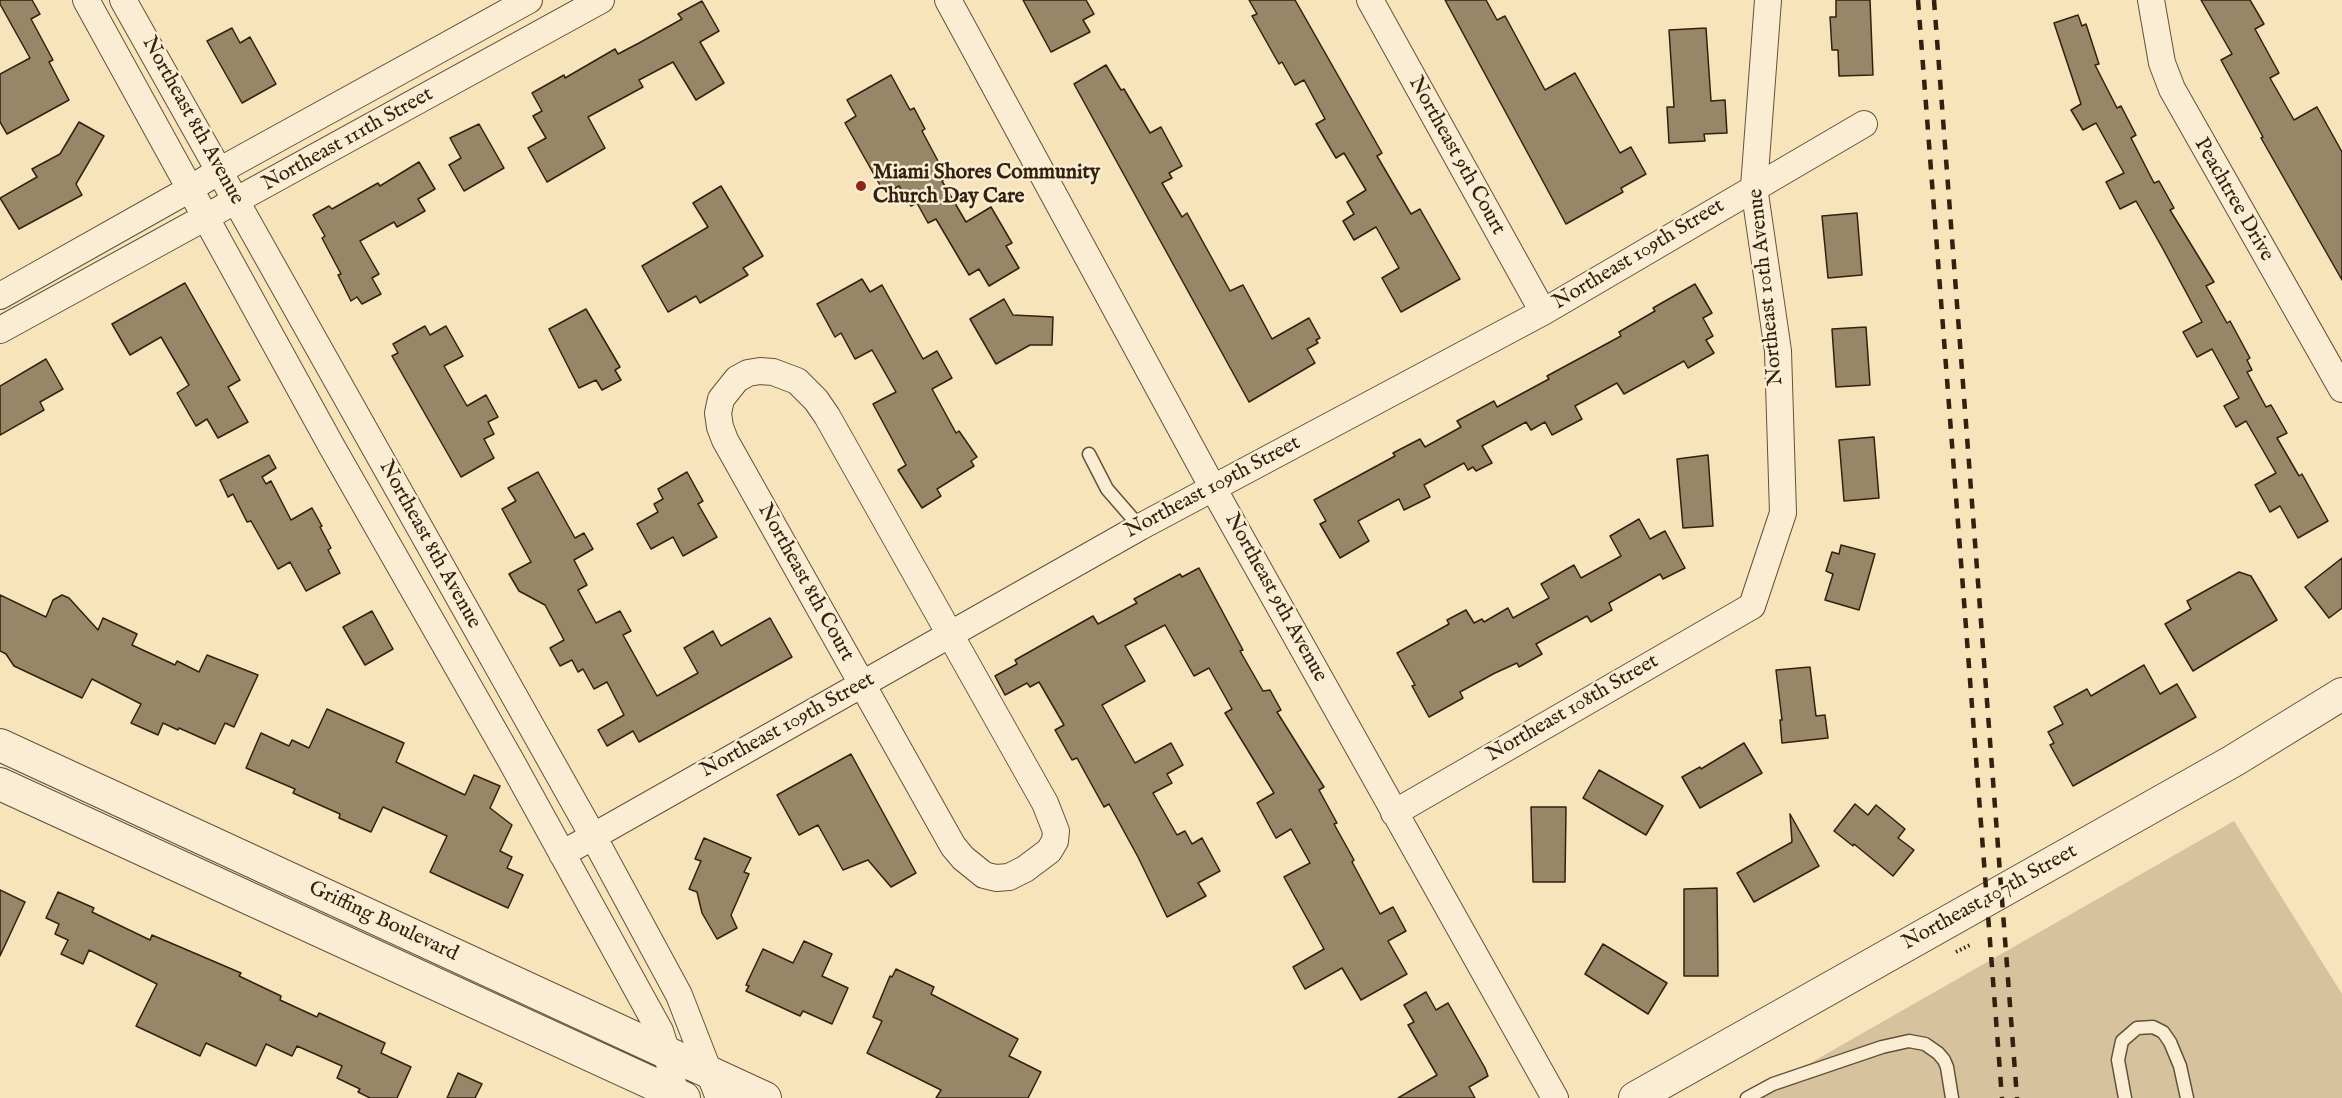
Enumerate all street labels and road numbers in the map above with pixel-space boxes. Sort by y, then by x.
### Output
street label: Northeast 8th Avenue [135,33,249,209]
street label: Northeast 9th Court [1402,73,1510,239]
street label: Northeast 111th Street [258,83,438,197]
street label: Peachtree Drive [2187,134,2279,266]
street label: Northeast 10th Avenue [1744,187,1790,387]
street label: Northeast 109th Street [1549,194,1729,316]
street label: Northeast 109th Street [1121,431,1305,545]
street label: Northeast 8th Avenue [372,457,486,633]
street label: Northeast 8th Court [751,500,859,666]
street label: Northeast 9th Avenue [1218,509,1332,687]
street label: Northeast 108th Street [1483,650,1663,768]
street label: Northeast 109th Street [697,668,879,784]
street label: Northeast 107th Street [1898,840,2082,956]
street label: Griffing Boulevard [304,876,462,968]

